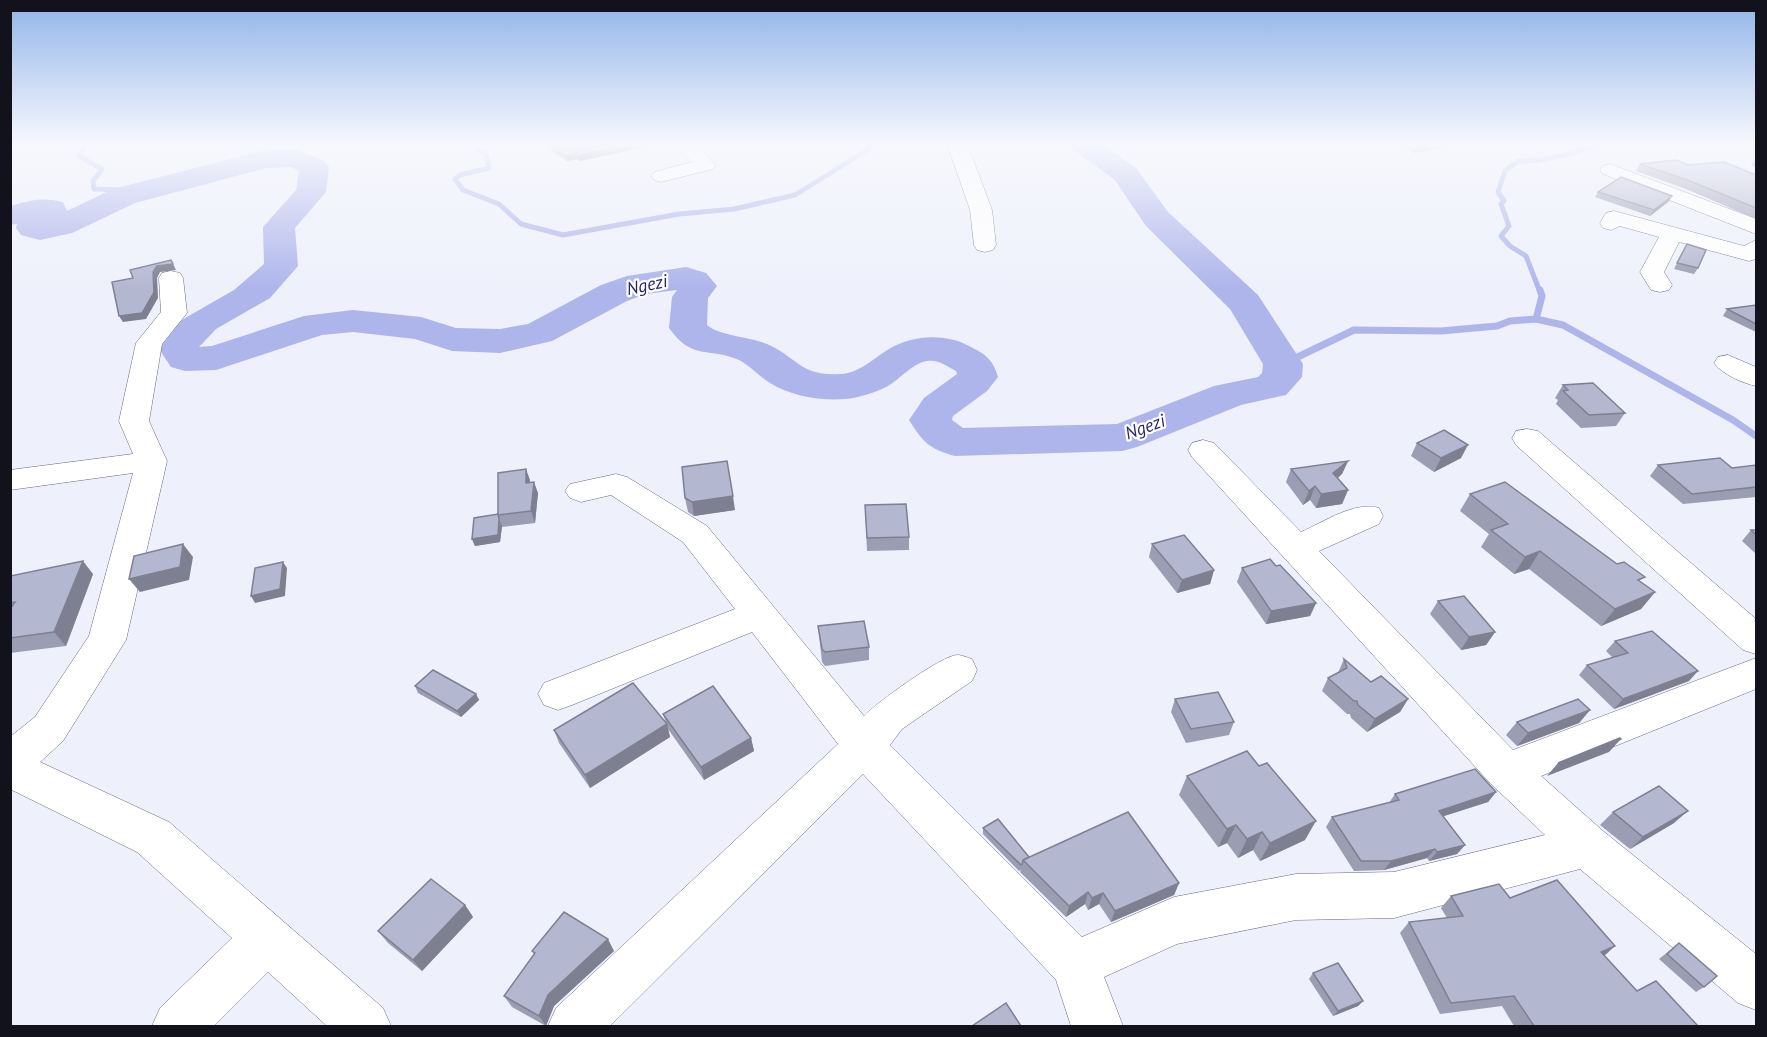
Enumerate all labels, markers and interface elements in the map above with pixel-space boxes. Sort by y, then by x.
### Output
water label: Ngezi [624,269,671,300]
water label: Ngezi [1121,408,1169,444]

